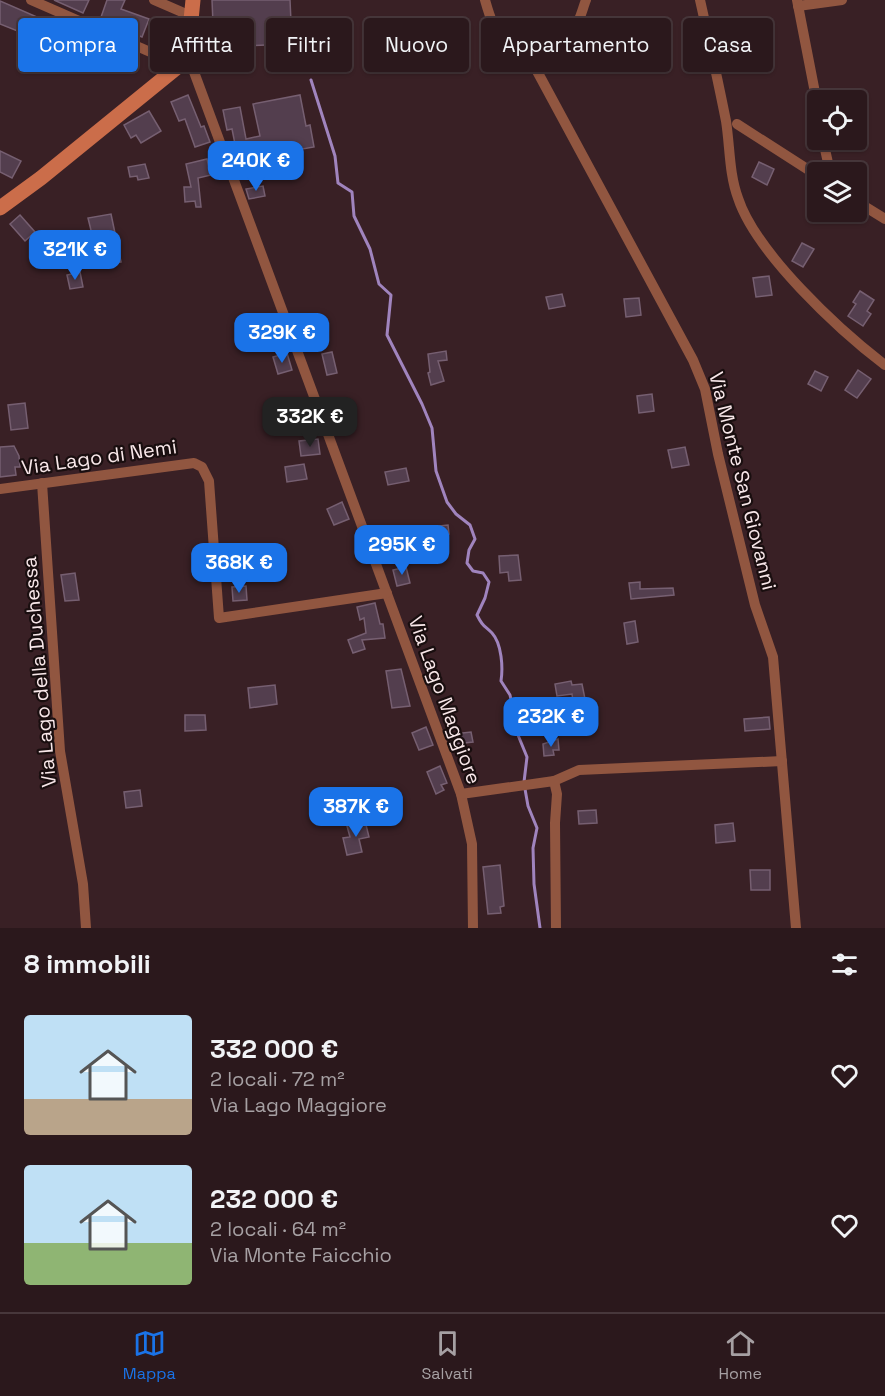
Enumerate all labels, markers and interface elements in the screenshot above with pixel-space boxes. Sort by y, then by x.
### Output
chip: Compra [18,18,138,72]
chip: Affitta [150,18,254,72]
chip: Filtri [266,18,352,72]
chip: Nuovo [364,18,469,72]
chip: Appartamento [481,18,671,72]
chip: Casa [683,18,773,72]
map controls [807,90,867,222]
button: locate [807,90,867,150]
pin: 240K € [207,141,305,192]
text: 240K € [222,147,290,173]
button: layers [807,162,867,222]
pin: 321K € [26,230,124,281]
text: 321K € [43,236,107,262]
pin: 329K € [233,313,331,364]
text: 329K € [248,319,316,345]
street label: Via Monte San Giovanni [703,369,783,593]
pin: 332K € [261,397,359,448]
text: 332K € [276,403,344,429]
street label: Via Lago di Nemi [20,433,178,481]
pin: 295K € [353,525,451,576]
text: 295K € [368,531,436,557]
pin: 368K € [190,543,288,594]
text: 368K € [205,549,273,575]
street label: Via Lago della Duchessa [16,555,62,789]
street label: Via Lago Maggiore [403,612,487,788]
pin: 232K € [502,697,600,748]
text: 232K € [517,703,585,729]
pin: 387K € [307,787,405,838]
text: 387K € [323,793,389,819]
text: 8 immobili [24,947,151,981]
icon: filters [828,948,861,981]
text: 332 000 € [210,1032,338,1066]
icon: home [72,1039,144,1111]
icon: heart [828,1059,861,1092]
text: 2 locali · 72 m² [210,1066,345,1092]
text: Via Lago Maggiore [210,1092,387,1118]
text: 232 000 € [210,1182,338,1216]
icon: home [72,1189,144,1261]
icon: heart [828,1209,861,1242]
text: 2 locali · 64 m² [210,1216,346,1242]
text: Via Monte Faicchio [210,1242,392,1268]
tab: Mappa [123,1327,176,1384]
tab: Salvati [421,1327,473,1384]
tab: Home [718,1327,762,1384]

